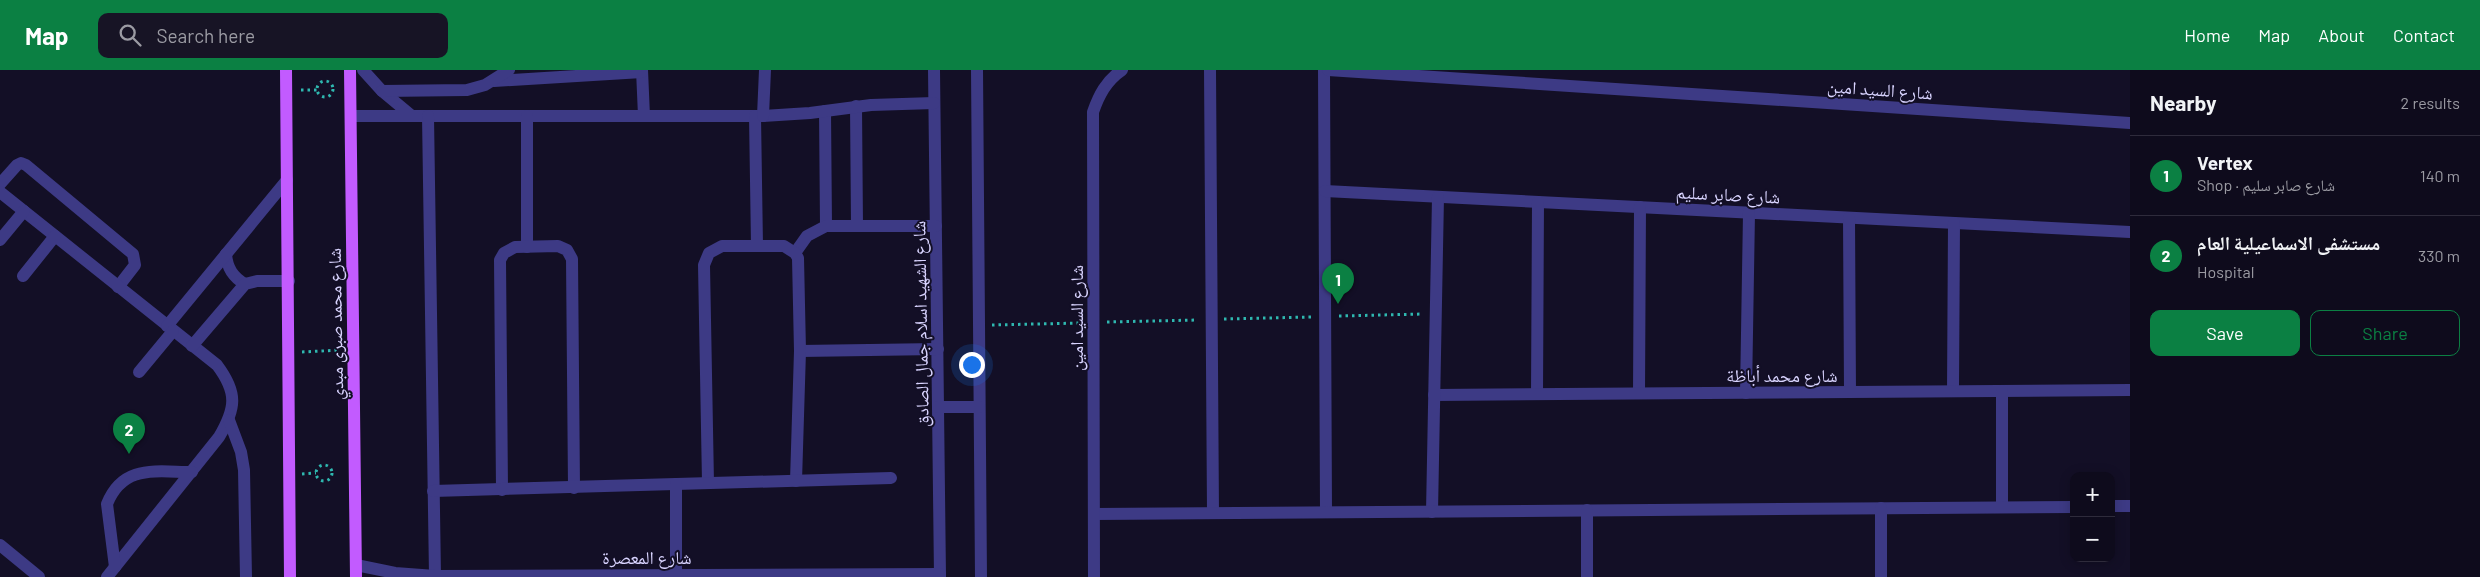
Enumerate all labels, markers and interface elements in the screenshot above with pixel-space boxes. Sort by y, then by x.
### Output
search box [98,13,448,58]
text: Map [25,21,68,50]
icon: search [116,21,144,49]
text: Search here [156,24,255,47]
text: Home [2184,24,2230,46]
text: Map [2258,24,2290,46]
text: About [2318,24,2365,46]
text: Contact [2393,24,2455,46]
street label: شارع السيد امين [1826,74,1934,105]
text: Nearby [2150,90,2216,115]
text: 2 results [2401,93,2460,112]
text: Vertex [2197,151,2253,174]
text: 1 [2163,166,2169,185]
text: 140 m [2420,166,2460,185]
text: Shop · شارع صابر سليم [2197,175,2335,194]
street label: شارع صابر سليم [1675,180,1781,210]
street label: شارع الشهيد اسلام جمال الصادق [907,221,935,427]
text: مستشفى الاسماعيلية العام [2197,231,2380,254]
text: 2 [2162,246,2170,265]
text: 330 m [2418,246,2460,265]
street label: شارع محمد صبرى مبدي [323,248,352,400]
text: Hospital [2197,262,2254,281]
pin: 1 [1322,263,1354,304]
street label: شارع السيد امين [1065,265,1088,371]
button: Save [2150,310,2300,356]
button: Share [2310,310,2460,356]
your location [959,352,985,378]
street label: شارع محمد أباظة [1726,364,1838,387]
pin: 2 [113,413,145,454]
map controls [2070,472,2115,562]
button: + [2070,472,2115,517]
button: − [2070,517,2115,562]
street label: شارع المعصرة [602,546,692,569]

